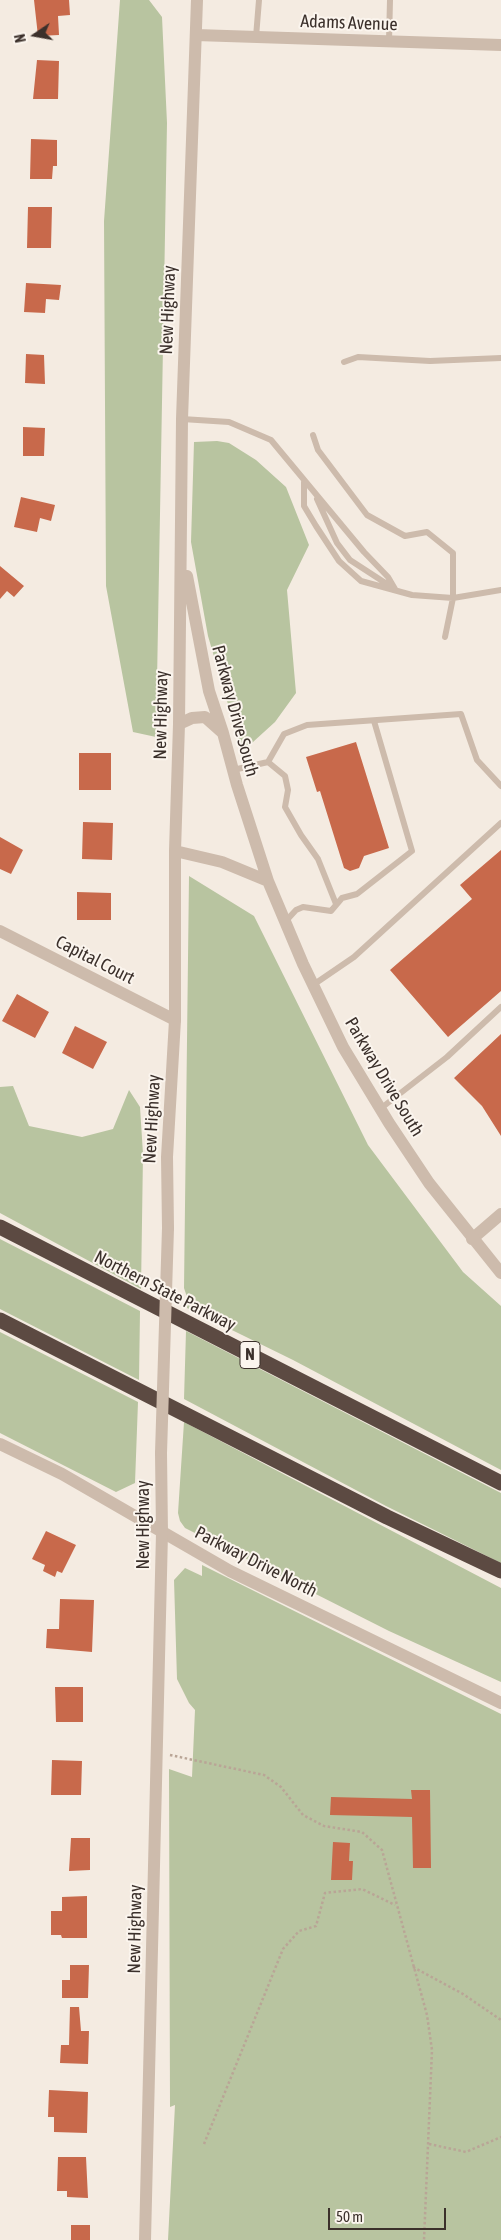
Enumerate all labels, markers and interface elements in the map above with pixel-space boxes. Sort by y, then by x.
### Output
north arrow [10,10,60,60]
street label: Adams Avenue [300,11,398,35]
text: N [12,32,29,44]
street label: New Highway [156,265,180,355]
street label: Parkway Drive South [207,643,263,779]
street label: New Highway [149,670,173,760]
street label: Capital Court [52,931,138,989]
street label: Parkway Drive South [340,1014,428,1140]
street label: New Highway [139,1074,165,1164]
street label: Northern State Parkway [91,1246,239,1336]
road number: N [240,1342,260,1368]
street label: New Highway [132,1480,154,1570]
street label: Parkway Drive North [191,1522,321,1602]
street label: New Highway [123,1884,147,1974]
scale bar [331,2198,448,2230]
text: 50 m [336,2208,363,2225]

